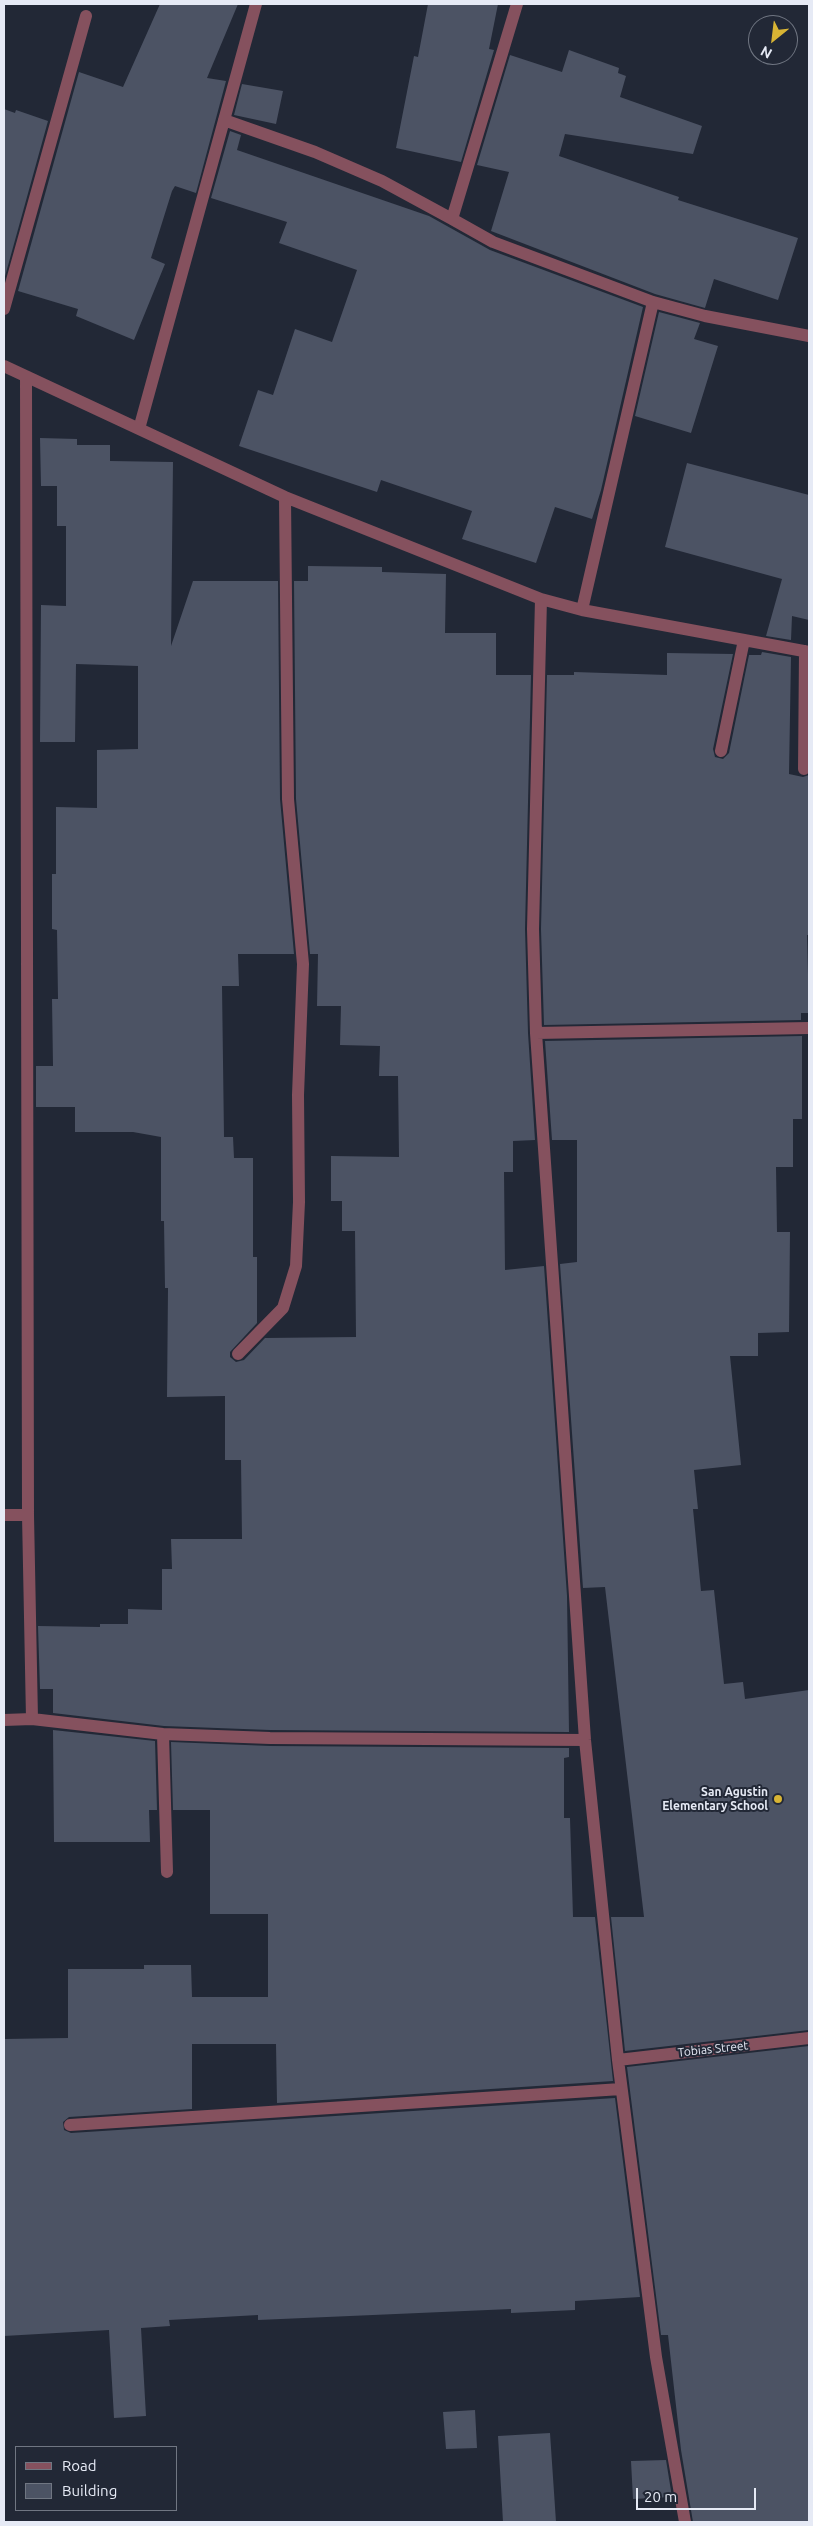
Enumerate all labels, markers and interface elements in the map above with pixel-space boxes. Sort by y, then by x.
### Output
north arrow [748,15,798,65]
text: N [758,43,775,62]
place label: San Agustin Elementary School [662,1785,768,1813]
marker: San Agustin Elementary School [772,1793,784,1805]
street label: Tobias Street [677,2038,749,2060]
legend [15,2446,178,2511]
text: Road [62,2457,97,2474]
scale bar [638,2478,758,2510]
text: Building [62,2482,117,2499]
text: 20 m [644,2488,677,2505]

